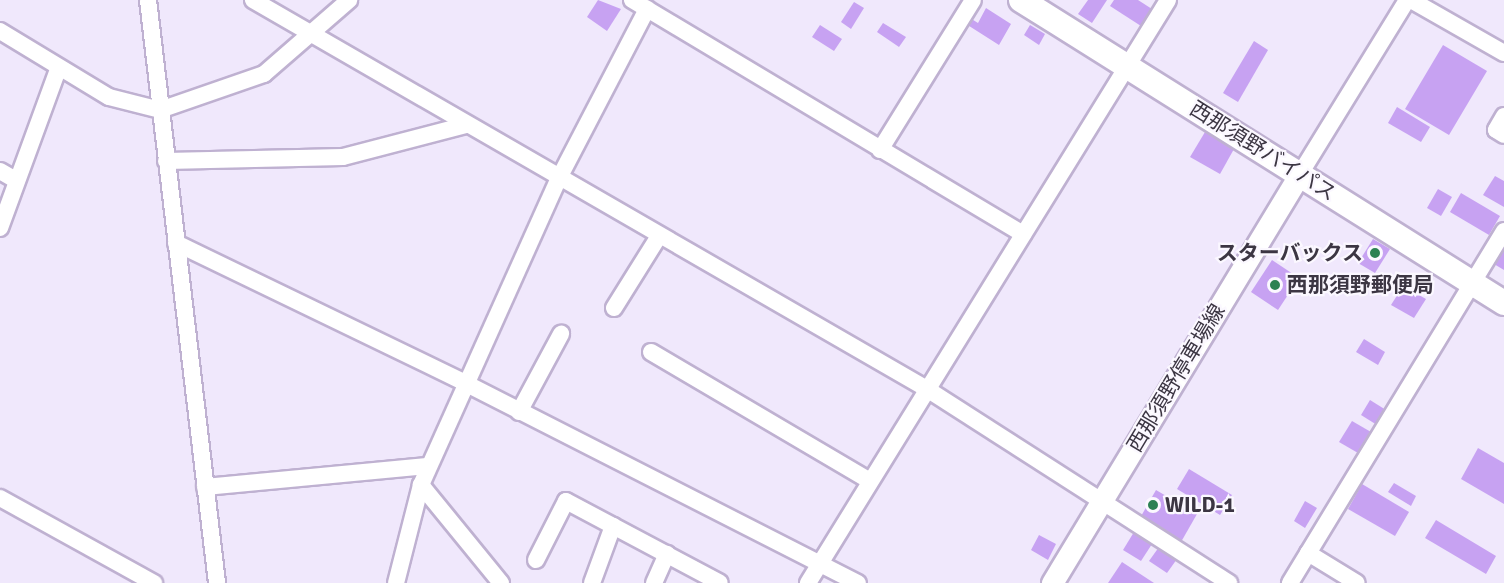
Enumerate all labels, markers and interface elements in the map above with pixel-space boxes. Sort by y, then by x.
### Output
street label: 西那須野バイパス [1185,96,1341,206]
place label: スターバックス [1216,240,1363,266]
marker: スターバックス [1368,246,1382,260]
place label: 西那須野郵便局 [1287,272,1434,298]
marker: 西那須野郵便局 [1268,278,1282,292]
street label: 西那須野停車場線 [1122,300,1230,456]
place label: WILD-1 [1165,492,1235,518]
marker: WILD-1 [1146,498,1160,512]

